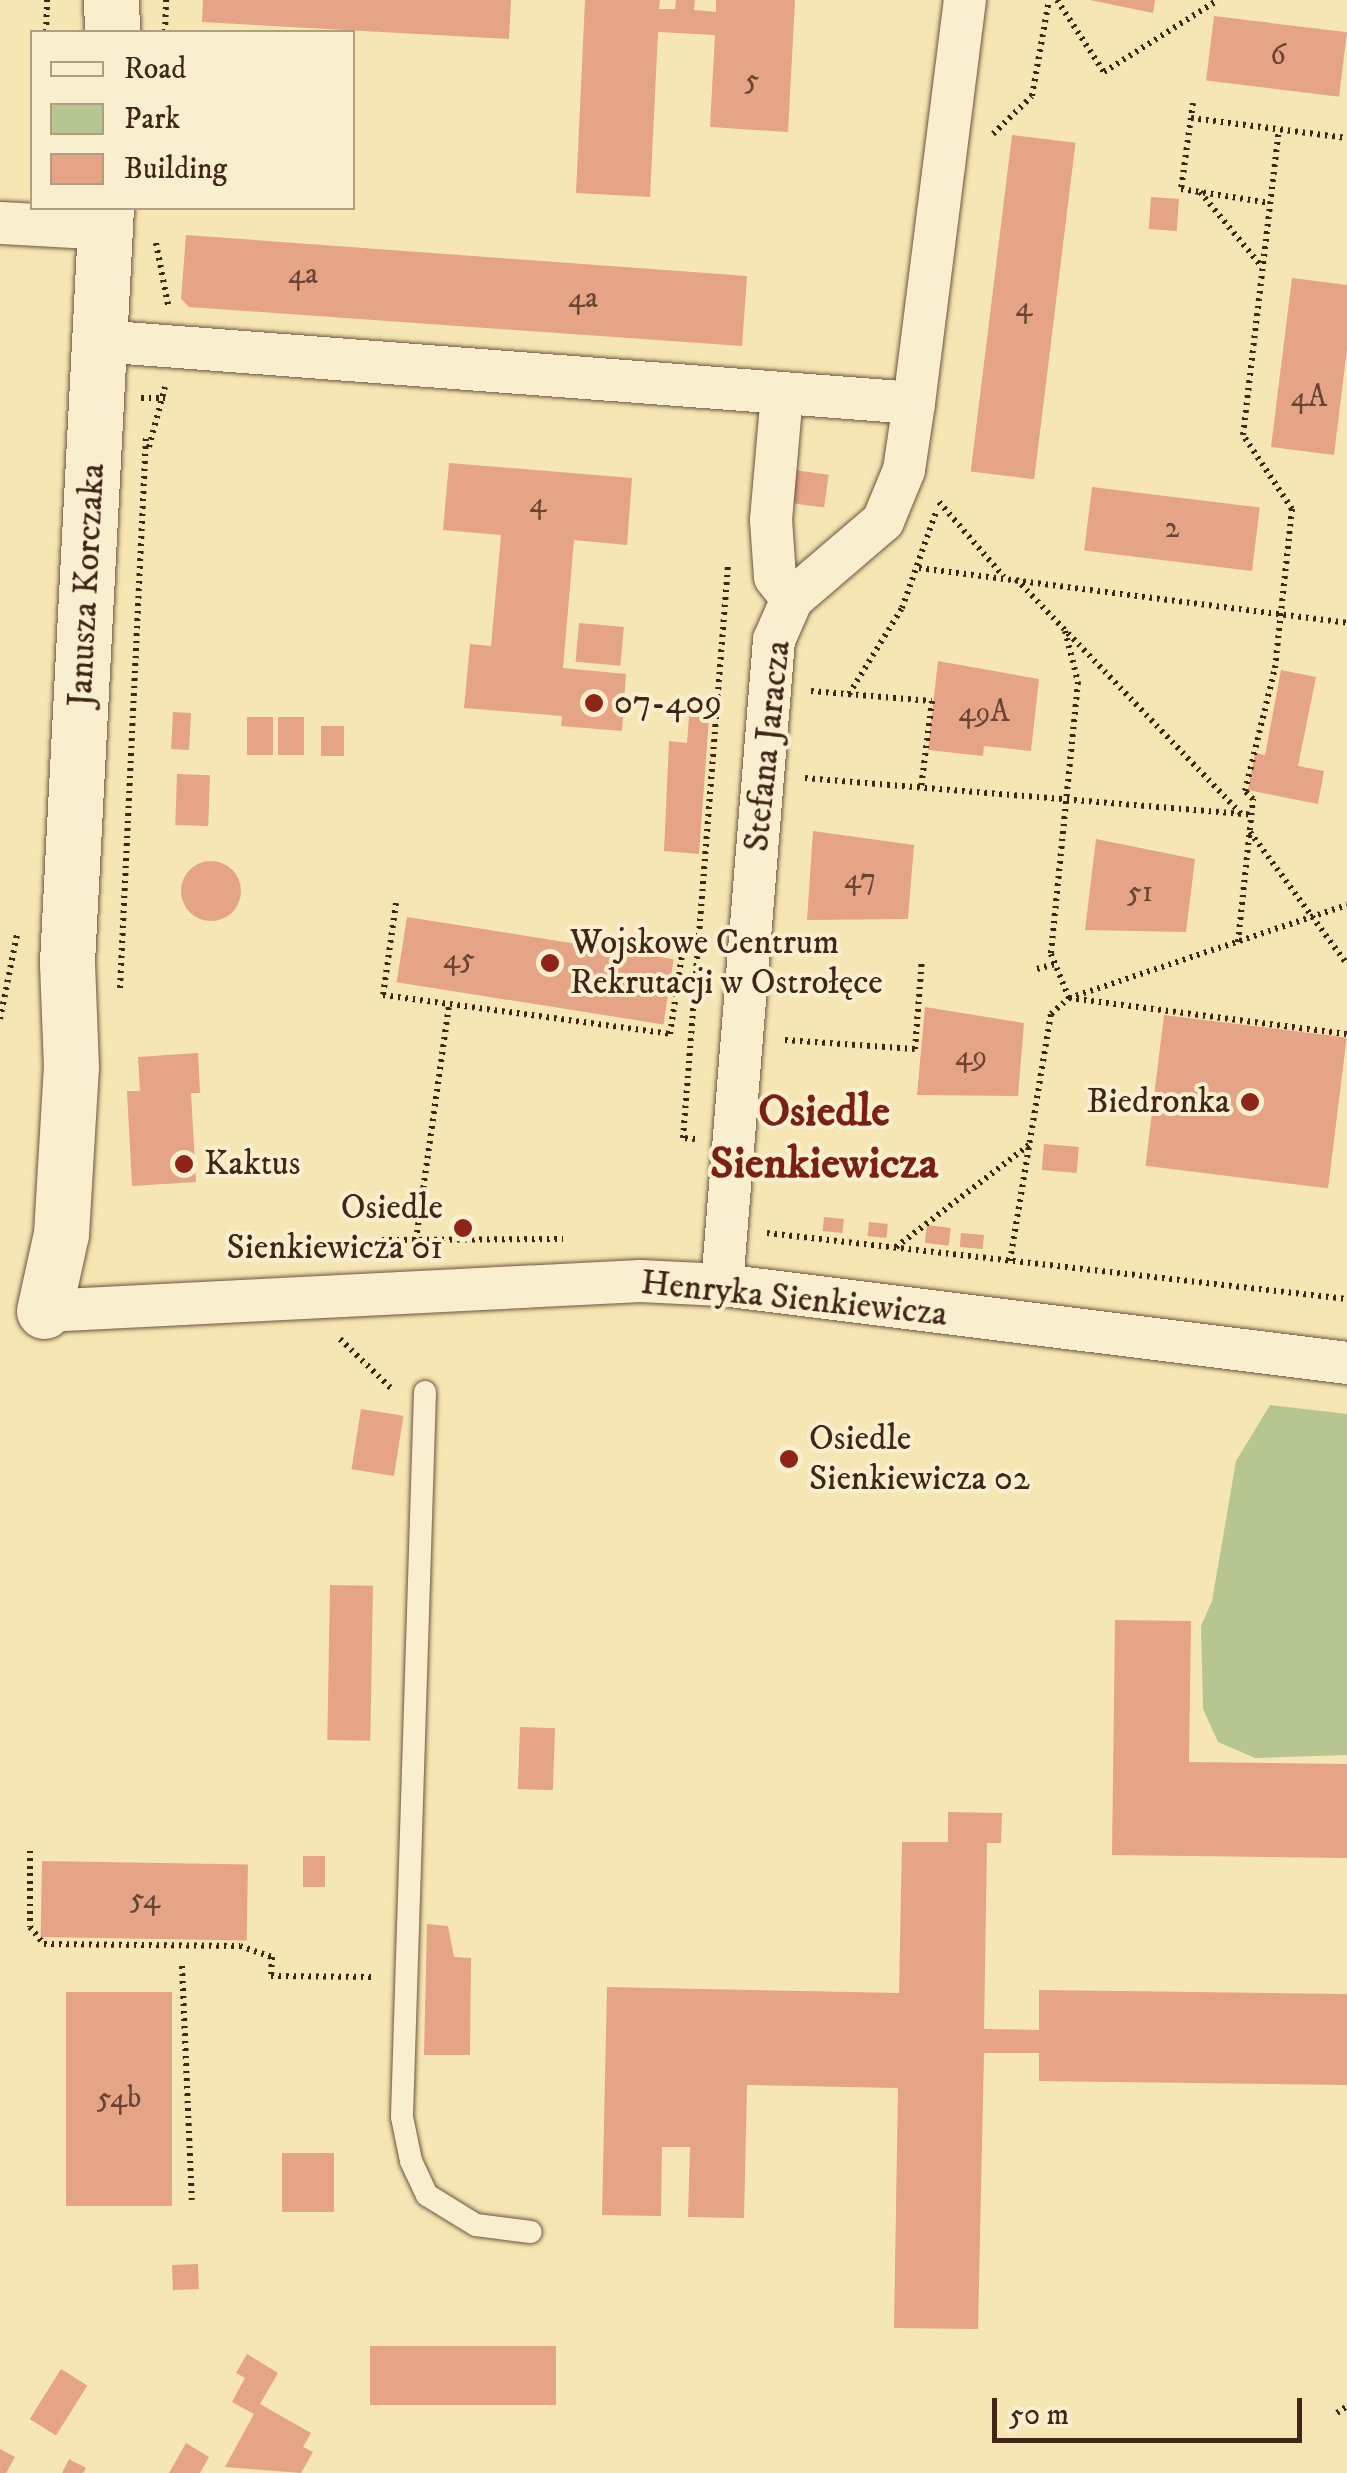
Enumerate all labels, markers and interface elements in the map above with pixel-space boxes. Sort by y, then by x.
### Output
legend [30,30,355,210]
house number: 6 [1270,38,1286,74]
text: Road [124,51,186,88]
house number: 5 [745,63,759,99]
text: Park [124,101,180,138]
text: Building [124,151,227,188]
house number: 4a [288,257,318,293]
house number: 4a [568,281,598,317]
house number: 4 [1015,290,1033,326]
house number: 4A [1291,380,1327,416]
street label: Janusza Korczaka [60,462,114,708]
house number: 4 [529,486,547,522]
house number: 2 [1165,511,1179,547]
street label: Stefana Jaracza [736,638,800,854]
place label: 07-409 [614,682,722,724]
marker: 07-409 [583,692,605,714]
house number: 49A [958,695,1010,731]
house number: 47 [844,862,876,898]
house number: 51 [1127,875,1153,911]
place label: Wojskowe Centrum Rekrutacji w Ostrołęce [570,922,883,1004]
house number: 45 [443,942,475,978]
marker: Wojskowe Centrum Rekrutacji w Ostrołęce [539,952,561,974]
house number: 49 [955,1039,987,1075]
place label: Biedronka [1086,1081,1230,1123]
district label: Osiedle Sienkiewicza [710,1086,938,1192]
marker: Biedronka [1239,1091,1261,1113]
place label: Kaktus [204,1143,300,1185]
marker: Kaktus [173,1153,195,1175]
place label: Osiedle Sienkiewicza 01 [226,1187,443,1269]
marker: Osiedle Sienkiewicza 01 [452,1217,474,1239]
street label: Henryka Sienkiewicza [639,1262,949,1336]
place label: Osiedle Sienkiewicza 02 [809,1418,1030,1500]
marker: Osiedle Sienkiewicza 02 [778,1448,800,1470]
house number: 54 [130,1882,160,1918]
house number: 54b [97,2081,141,2117]
scale bar [997,2378,1307,2440]
text: 50 m [1009,2397,1069,2434]

